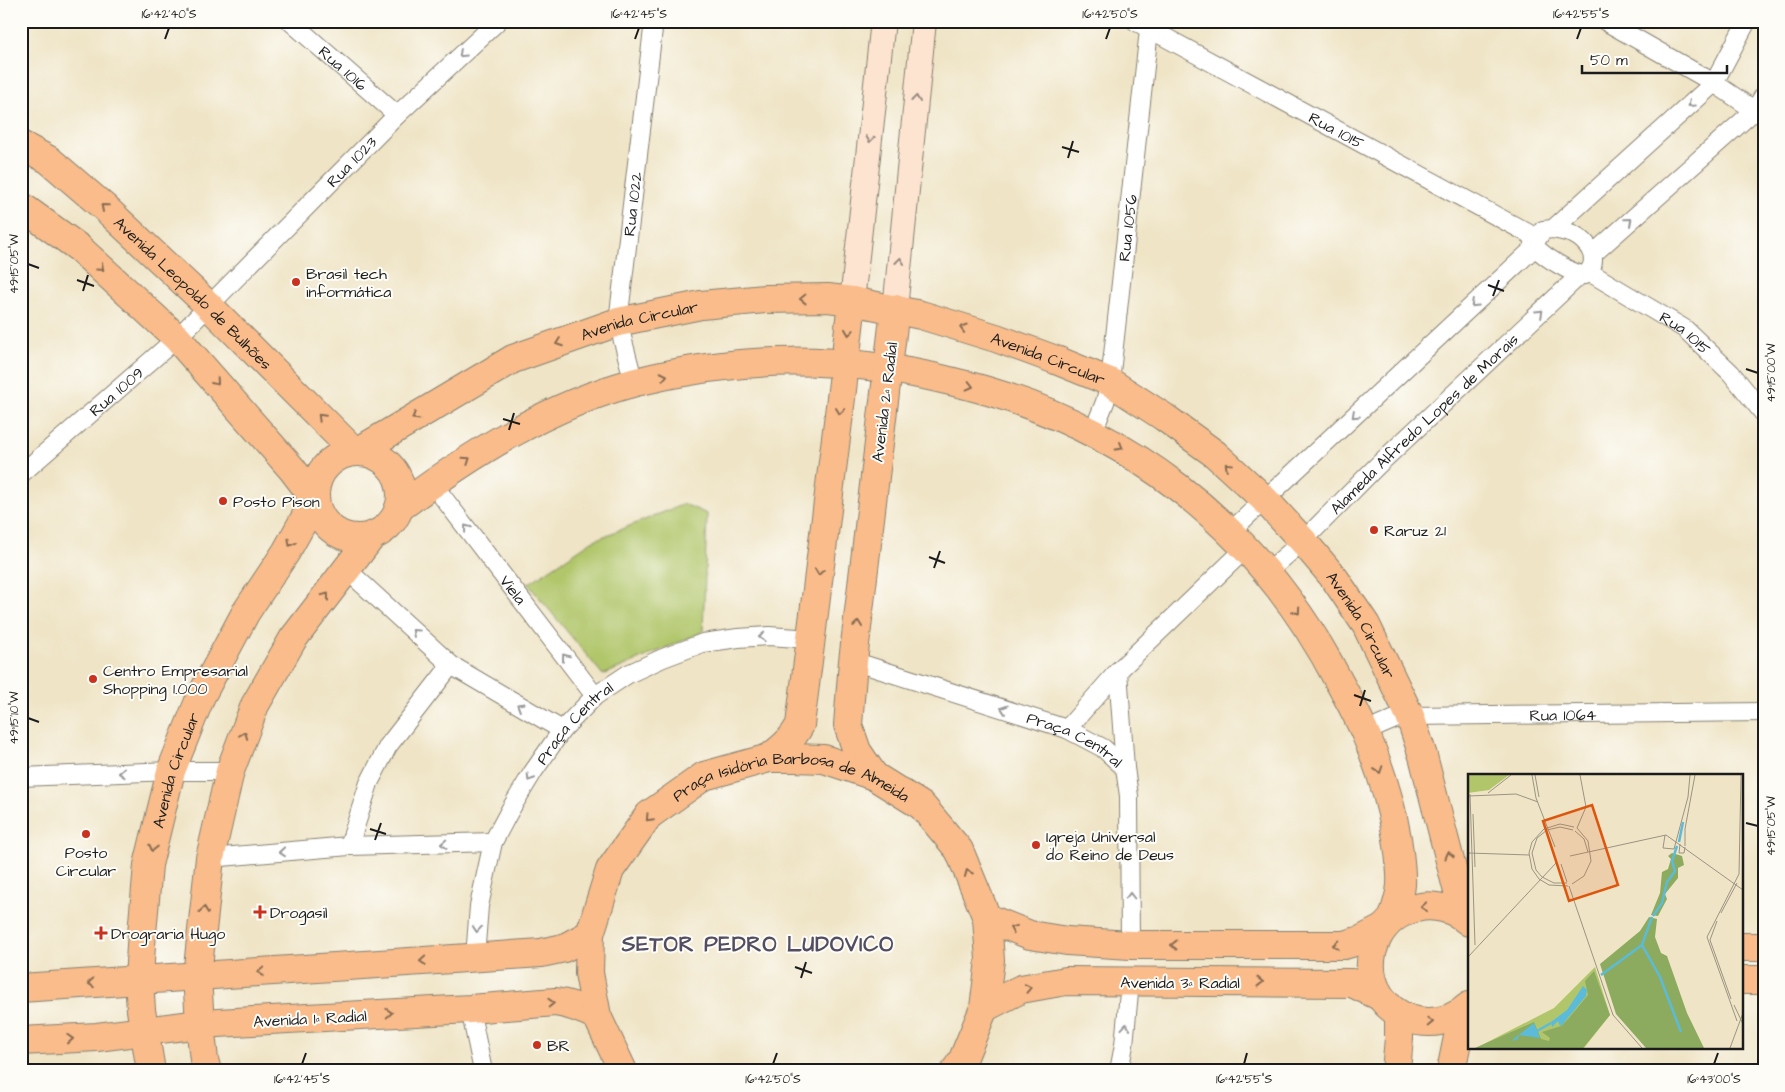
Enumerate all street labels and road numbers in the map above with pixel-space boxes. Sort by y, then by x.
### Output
street label: Rua 1016 [314,41,372,96]
street label: Rua 1015 [1305,107,1368,155]
street label: Rua 1023 [322,132,382,192]
street label: Rua 1022 [618,171,648,237]
street label: Rua 1056 [1113,193,1143,263]
street label: Avenida Leopoldo de Bulhões [109,212,277,375]
street label: Avenida Circular [578,296,700,346]
street label: Rua 1015 [1655,306,1716,360]
street label: Avenida Circular [988,327,1108,391]
street label: Alameda Alfredo Lopes de Morais [1325,329,1523,520]
street label: Avenida 2ª Radial [867,341,903,463]
street label: Rua 1009 [85,362,149,422]
street label: Avenida Circular [1321,567,1400,682]
street label: Viela [494,571,531,609]
street label: Praça Central [531,677,618,769]
street label: Rua 1064 [1529,704,1597,727]
street label: Praça Central [1024,707,1127,773]
street label: Avenida Circular [147,709,205,831]
street label: Praça Isidória Barbosa de Almeida [665,792,917,812]
street label: Avenida 3ª Radial [1120,972,1240,994]
street label: Avenida 1ª Radial [253,1005,367,1033]

